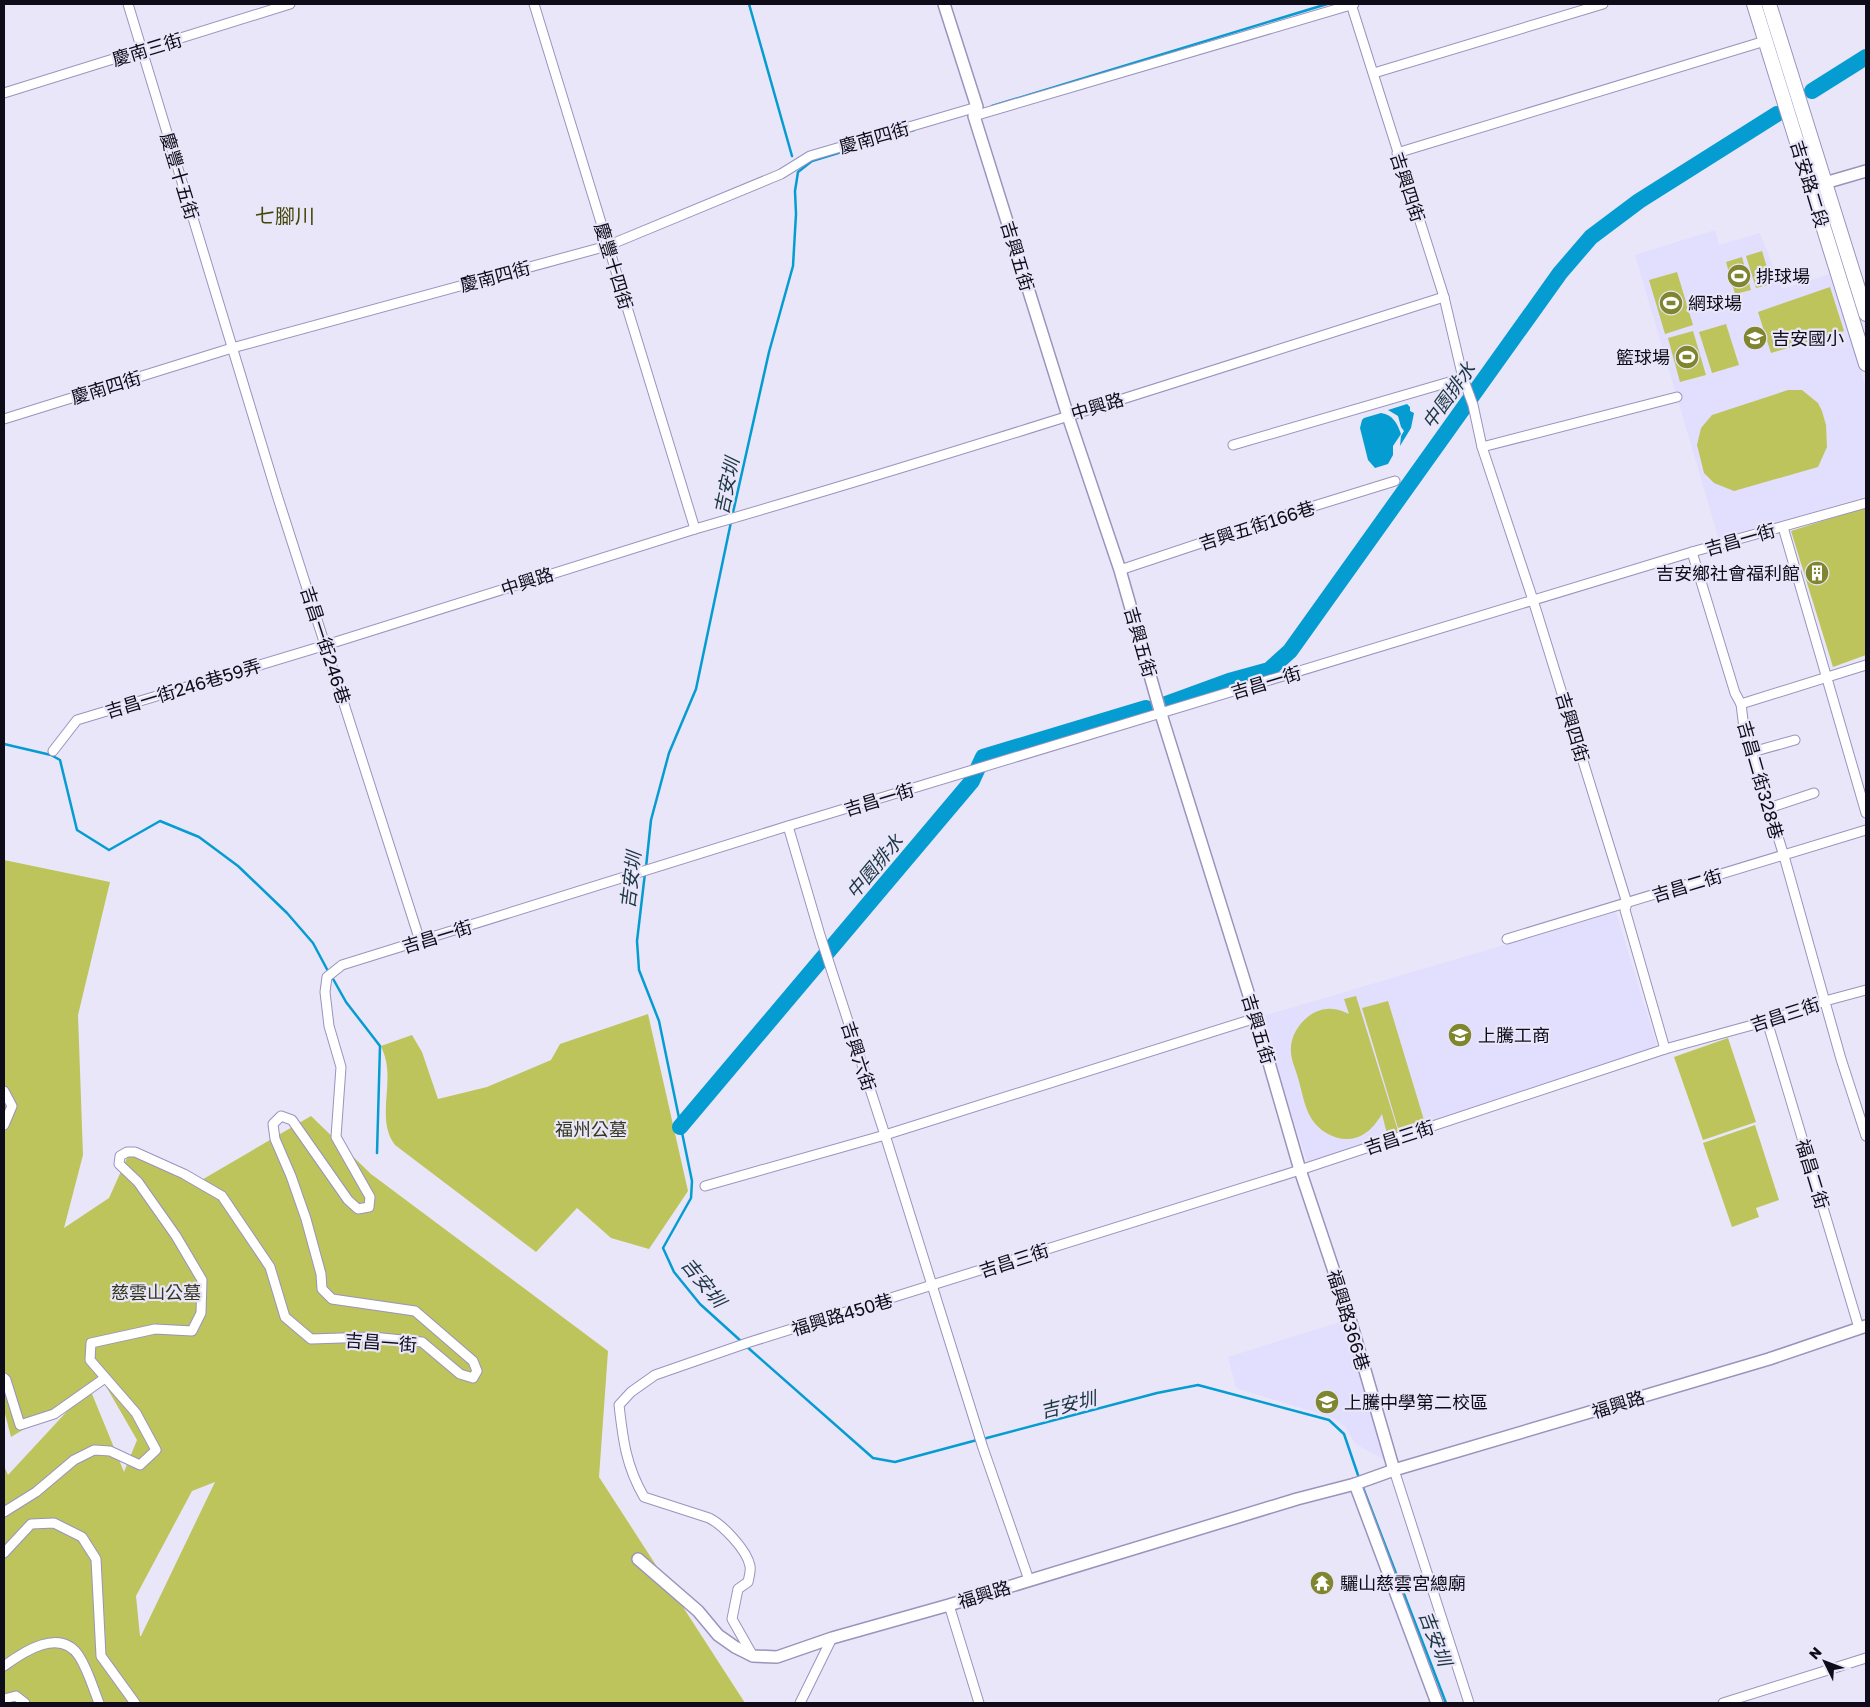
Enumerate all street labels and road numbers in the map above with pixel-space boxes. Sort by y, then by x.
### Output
street label: 慶南三街 [109,28,185,70]
street label: 慶南四街 [836,117,912,157]
street label: 慶豐十五街 [156,130,204,222]
street label: 吉安路二段 [1786,138,1834,230]
street label: 吉興四街 [1386,149,1430,225]
street label: 吉興五街 [997,218,1039,294]
street label: 慶豐十四街 [590,220,638,312]
street label: 慶南四街 [457,256,533,296]
street label: 慶南四街 [68,366,144,408]
street label: 中興路 [1068,388,1126,424]
street label: 吉興五街166巷 [1196,496,1318,554]
street label: 吉昌一街 [1702,519,1778,559]
street label: 中興路 [498,562,556,600]
street label: 吉昌一街246巷 [297,583,355,707]
street label: 吉興五街 [1121,604,1161,680]
street label: 吉昌一街246巷59弄 [102,654,264,722]
street label: 吉昌一街 [1228,661,1304,703]
street label: 吉興四街 [1552,689,1594,765]
street label: 吉昌二街328巷 [1734,718,1788,842]
street label: 吉昌一街 [841,778,917,820]
street label: 吉昌二街 [1649,864,1725,906]
street label: 吉昌一街 [399,915,475,957]
street label: 吉興五街 [1238,991,1280,1067]
street label: 吉昌三街 [1747,992,1823,1036]
street label: 吉興六街 [837,1018,881,1094]
street label: 吉昌三街 [1361,1115,1437,1159]
street label: 福昌二街 [1792,1136,1834,1212]
street label: 吉昌三街 [976,1238,1052,1282]
street label: 福興路366巷 [1323,1267,1375,1373]
street label: 福興路450巷 [789,1288,895,1340]
street label: 吉昌一街 [344,1329,418,1355]
street label: 福興路 [1589,1386,1647,1422]
street label: 福興路 [955,1576,1013,1612]

